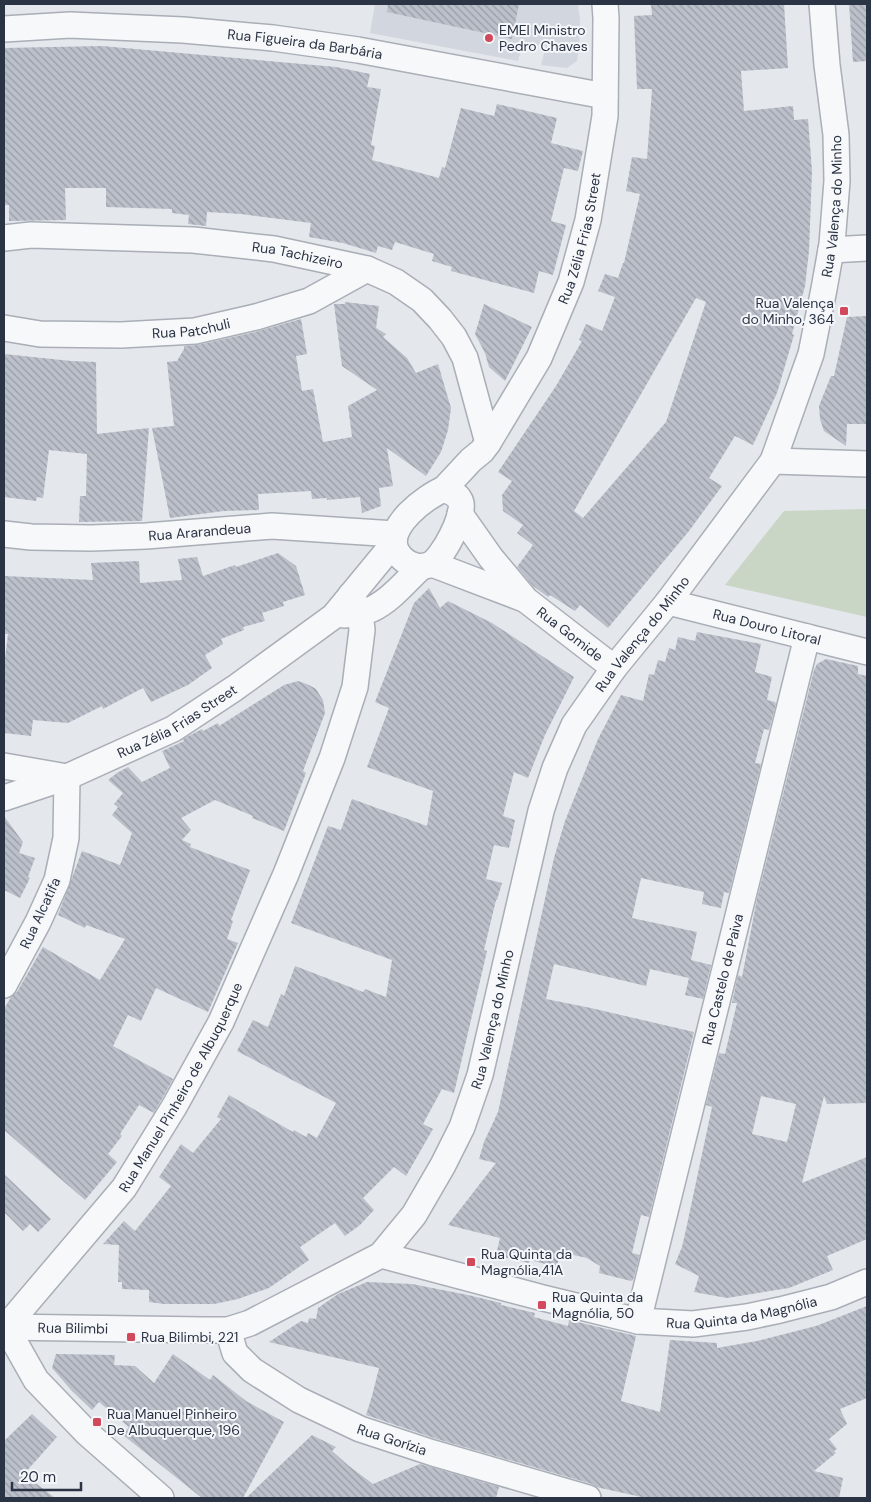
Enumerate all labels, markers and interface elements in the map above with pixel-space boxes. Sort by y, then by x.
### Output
place label: EMEI Ministro Pedro Chaves [499,21,588,55]
street label: Rua Figueira da Barbária [227,25,384,63]
marker: EMEI Ministro Pedro Chaves [483,32,495,44]
street label: Rua Valença do Minho [817,135,846,279]
street label: Rua Zélia Frias Street [554,171,605,307]
street label: Rua Tachizeiro [251,238,345,273]
place label: Rua Valença do Minho, 364 [742,294,834,328]
marker: Rua Valença do Minho, 364 [838,305,850,317]
street label: Rua Patchuli [152,314,232,342]
street label: Rua Ararandeua [148,519,252,545]
street label: Rua Valença do Minho [591,572,693,695]
street label: Rua Gomide [533,603,607,665]
street label: Rua Douro Litoral [711,605,823,649]
street label: Rua Zélia Frias Street [114,680,240,762]
street label: Rua Alcatifa [16,875,64,951]
street label: Rua Castelo de Paiva [698,912,747,1047]
street label: Rua Valença do Minho [467,948,518,1091]
street label: Rua Manuel Pinheiro de Albuquerque [115,979,246,1196]
place label: Rua Quinta da Magnólia,41A [481,1245,572,1279]
marker: Rua Quinta da Magnólia,41A [465,1256,477,1268]
place label: Rua Quinta da Magnólia, 50 [552,1288,643,1322]
street label: Rua Quinta da Magnólia [666,1292,819,1333]
marker: Rua Quinta da Magnólia, 50 [536,1299,548,1311]
street label: Rua Bilimbi [38,1319,108,1338]
place label: Rua Bilimbi, 221 [141,1328,238,1346]
marker: Rua Bilimbi, 221 [125,1331,137,1343]
place label: Rua Manuel Pinheiro De Albuquerque, 196 [107,1405,240,1439]
marker: Rua Manuel Pinheiro De Albuquerque, 196 [91,1416,103,1428]
street label: Rua Gorízia [355,1420,429,1459]
scale bar [12,1460,81,1492]
text: 20 m [20,1467,56,1487]

